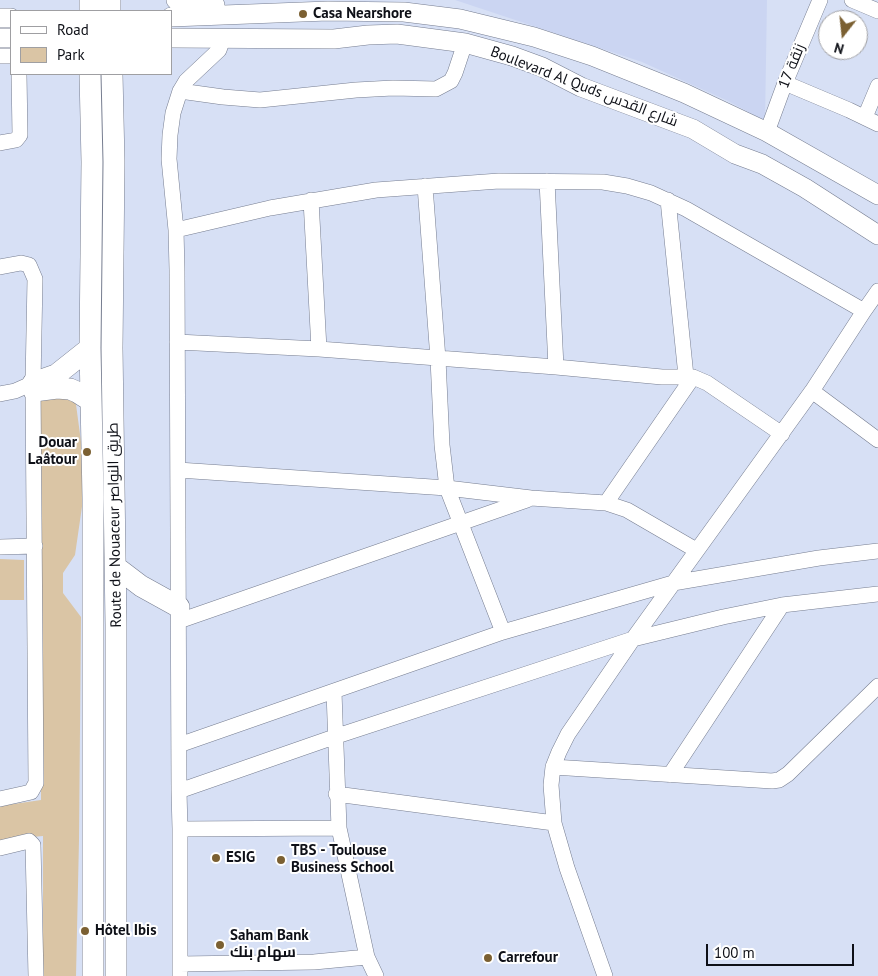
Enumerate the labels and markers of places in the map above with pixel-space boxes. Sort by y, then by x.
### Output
place label: Casa Nearshore [313,5,412,23]
marker: Casa Nearshore [297,8,309,20]
place label: Douar Laâtour [28,434,77,469]
marker: Douar Laâtour [81,446,93,458]
place label: TBS - Toulouse Business School [291,842,394,877]
place label: ESIG [226,849,255,867]
marker: ESIG [210,852,222,864]
marker: TBS - Toulouse Business School [275,854,287,866]
place label: Hôtel Ibis [95,922,156,940]
marker: Hôtel Ibis [79,925,91,937]
place label: Saham Bank سهام بنك [230,927,309,962]
marker: Saham Bank سهام بنك [214,939,226,951]
place label: Carrefour [498,949,558,967]
marker: Carrefour [482,952,494,964]

